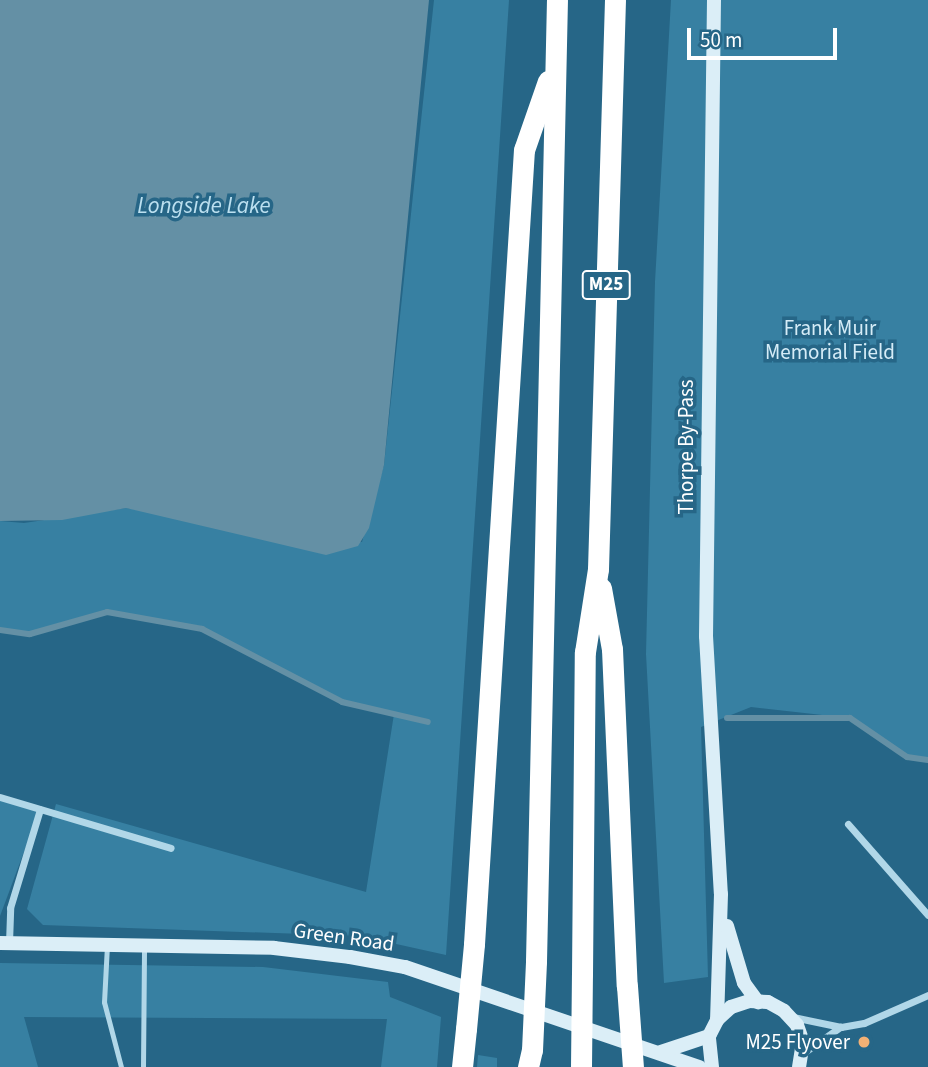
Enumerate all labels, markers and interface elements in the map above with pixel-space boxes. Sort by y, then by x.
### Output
scale bar [690,14,841,58]
text: 50 m [700,25,742,55]
water label: Longside Lake [137,192,271,220]
road number: M25 [582,270,630,300]
park label: Frank Muir Memorial Field [765,315,895,365]
street label: Thorpe By-Pass [673,379,699,515]
street label: Green Road [292,917,396,957]
place label: M25 Flyover [745,1029,850,1055]
marker: M25 Flyover [856,1034,872,1050]

